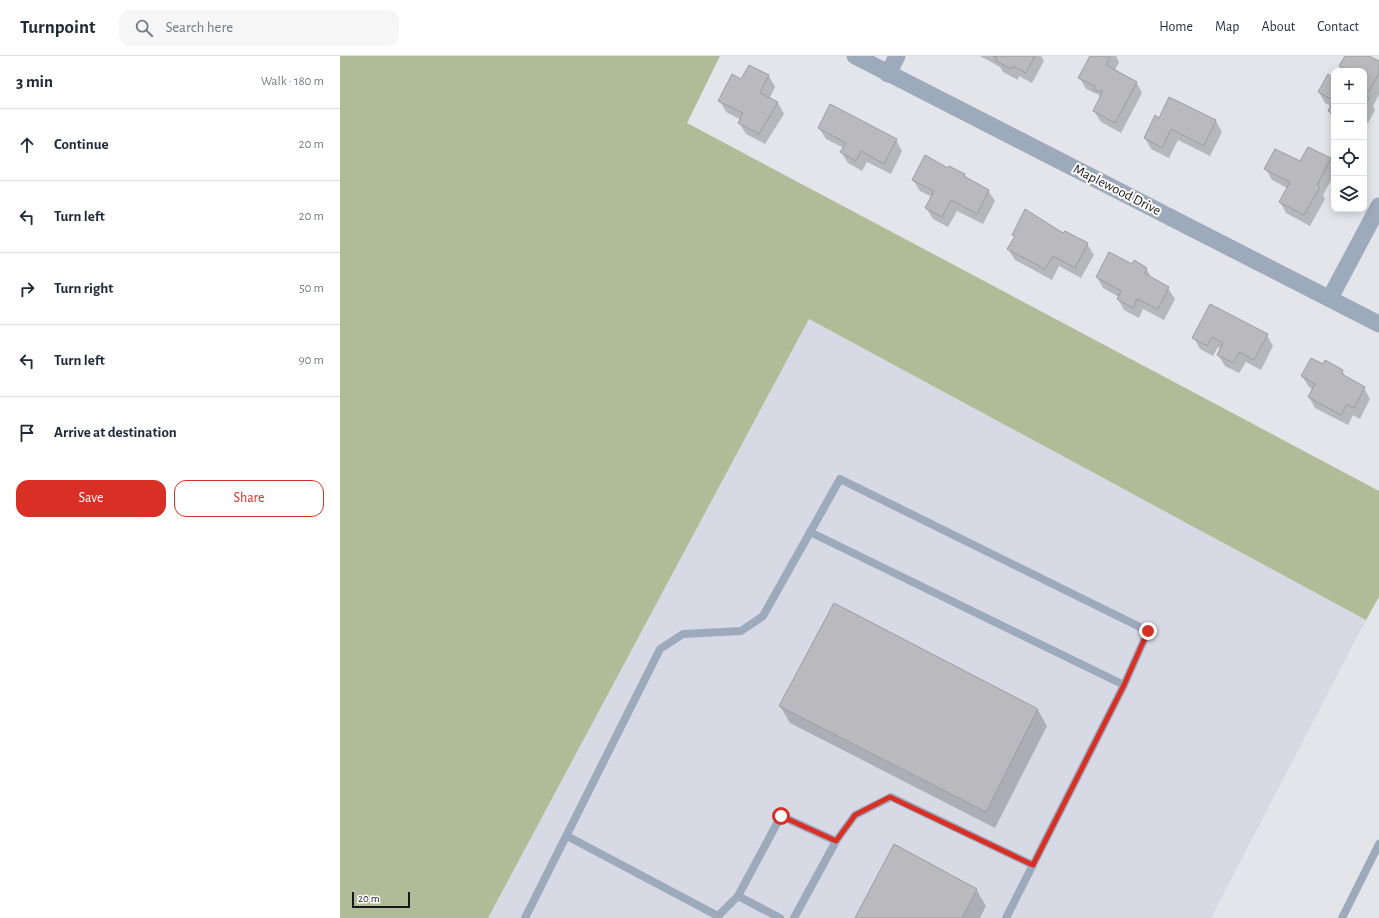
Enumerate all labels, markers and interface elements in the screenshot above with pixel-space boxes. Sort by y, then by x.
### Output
search box [119,10,399,46]
icon: search [133,17,155,39]
text: Turnpoint [20,18,95,37]
text: Search here [165,20,233,35]
text: Home [1159,20,1193,34]
text: Map [1215,20,1239,34]
text: About [1261,20,1295,34]
text: Contact [1317,20,1359,34]
map controls [1331,68,1367,212]
button: + [1331,68,1367,104]
text: 3 min [16,73,53,90]
text: Walk · 180 m [261,75,324,88]
button: − [1331,104,1367,140]
icon: ahead [16,134,38,156]
text: Continue [54,137,109,152]
text: 20 m [299,138,324,151]
button: locate [1331,140,1367,176]
street label: Maplewood Drive [1071,162,1163,218]
button: layers [1331,176,1367,212]
icon: left [16,206,38,228]
text: Turn left [54,209,105,224]
text: 20 m [299,210,324,223]
icon: right [16,278,38,300]
text: Turn right [54,281,113,296]
text: 50 m [299,282,324,295]
icon: left [16,350,38,372]
text: Turn left [54,353,105,368]
text: 90 m [298,354,324,367]
icon: arrive [16,422,38,444]
text: Arrive at destination [54,425,177,440]
button: Save [16,480,166,517]
button: Share [174,480,324,517]
route end [1139,622,1157,640]
route start [772,807,790,825]
scale bar [352,890,410,909]
text: 20 m [358,893,379,904]

